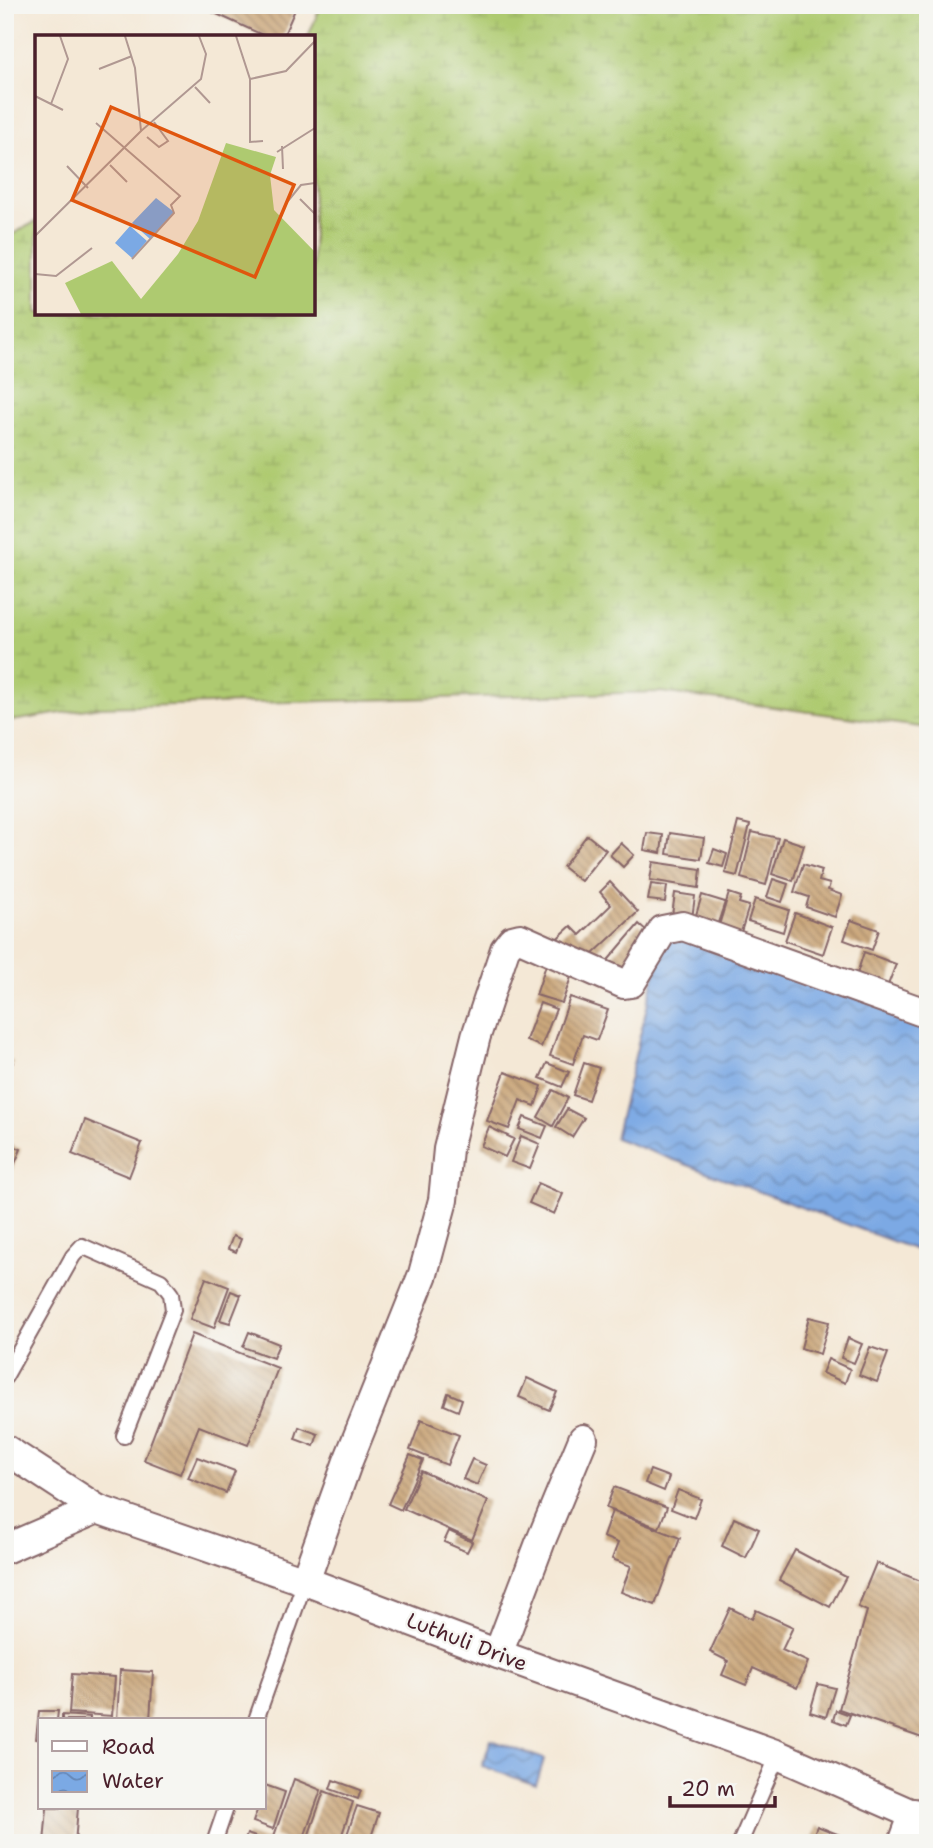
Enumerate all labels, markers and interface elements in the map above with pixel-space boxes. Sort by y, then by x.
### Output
inset map [35,35,315,315]
street label: Luthuli Drive [403,1606,531,1678]
legend [38,1718,266,1810]
text: Road [102,1733,155,1761]
scale bar [670,1764,776,1808]
text: Water [102,1767,164,1795]
text: 20 m [681,1775,735,1803]

